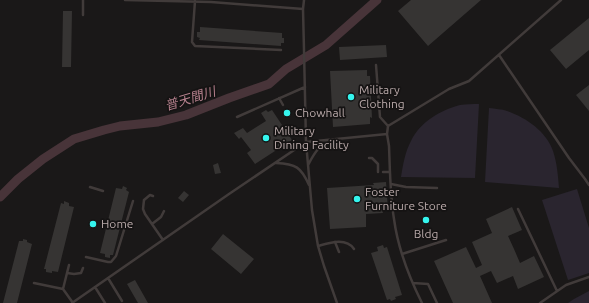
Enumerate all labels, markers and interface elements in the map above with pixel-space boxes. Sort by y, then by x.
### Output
water label: 普天間川 [163,83,219,112]
place label: Military Clothing [359,83,405,110]
marker: Military Clothing [346,92,356,102]
place label: Chowhall [295,106,345,119]
marker: Chowhall [282,108,292,118]
place label: Military Dining Facility [274,124,349,151]
marker: Military Dining Facility [261,133,271,143]
place label: Foster Furniture Store [365,185,447,212]
marker: Foster Furniture Store [352,194,362,204]
marker: Bldg [421,215,431,225]
place label: Home [101,217,133,230]
marker: Home [88,219,98,229]
place label: Bldg [414,227,438,240]

